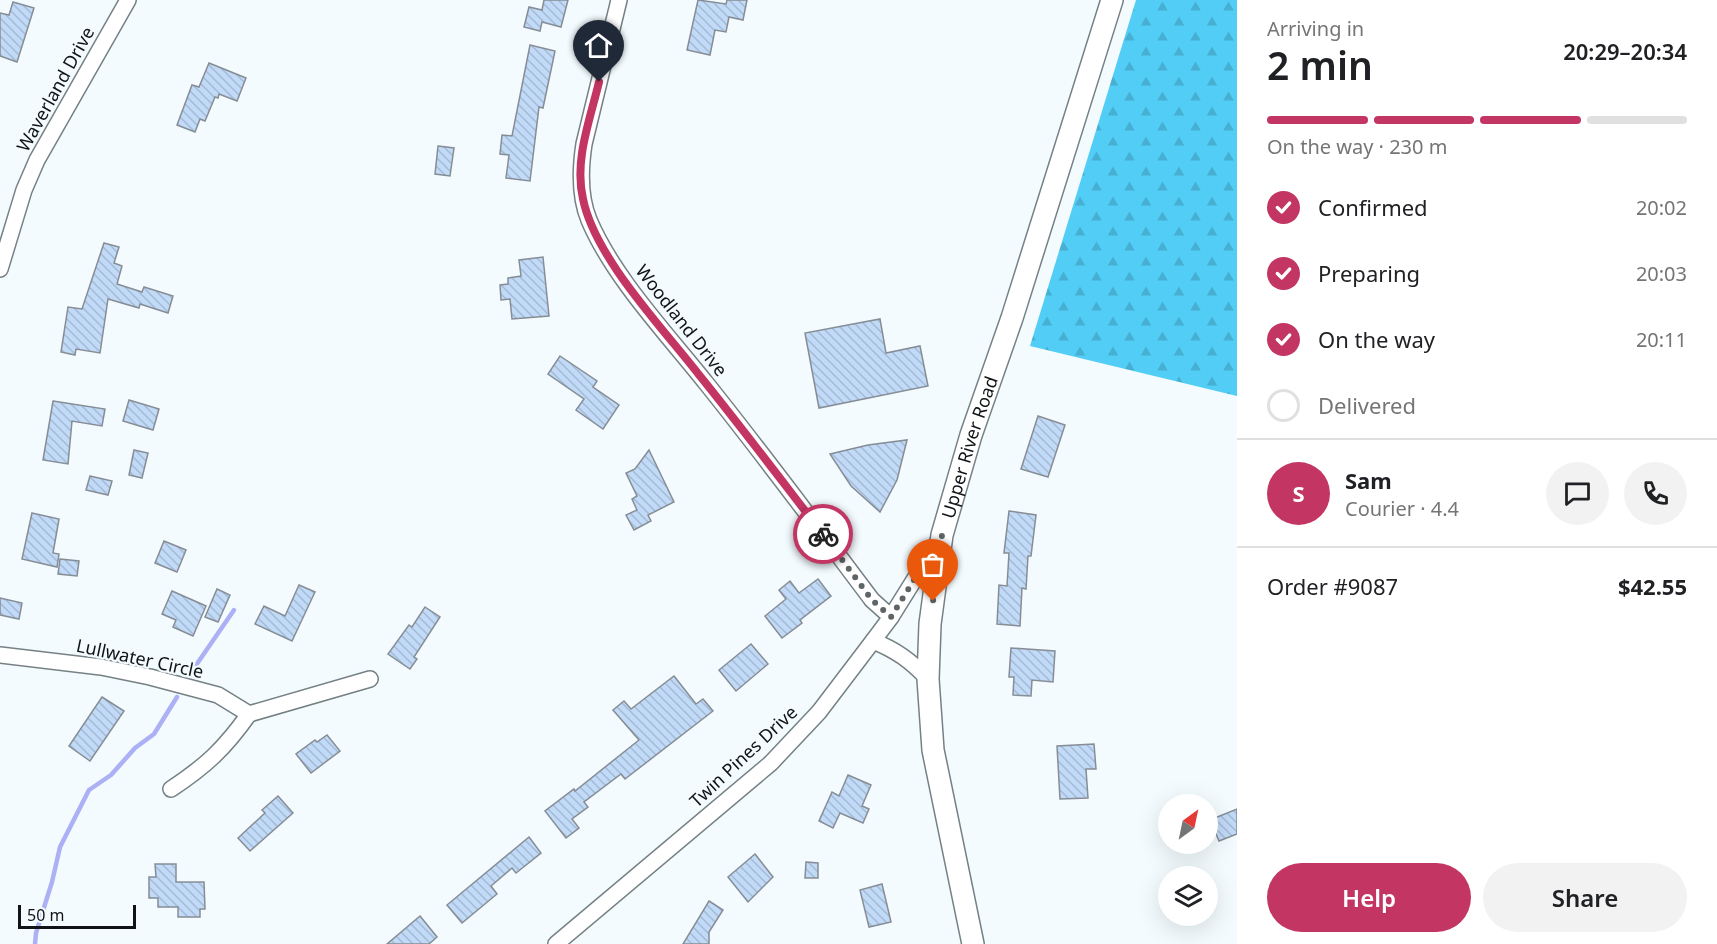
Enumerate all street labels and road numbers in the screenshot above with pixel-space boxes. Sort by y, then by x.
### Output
street label: Waverland Drive [11,22,99,156]
street label: Woodland Drive [631,259,733,381]
street label: Upper River Road [935,373,1003,521]
street label: Lullwater Circle [74,633,206,683]
street label: Twin Pines Drive [684,700,802,812]

